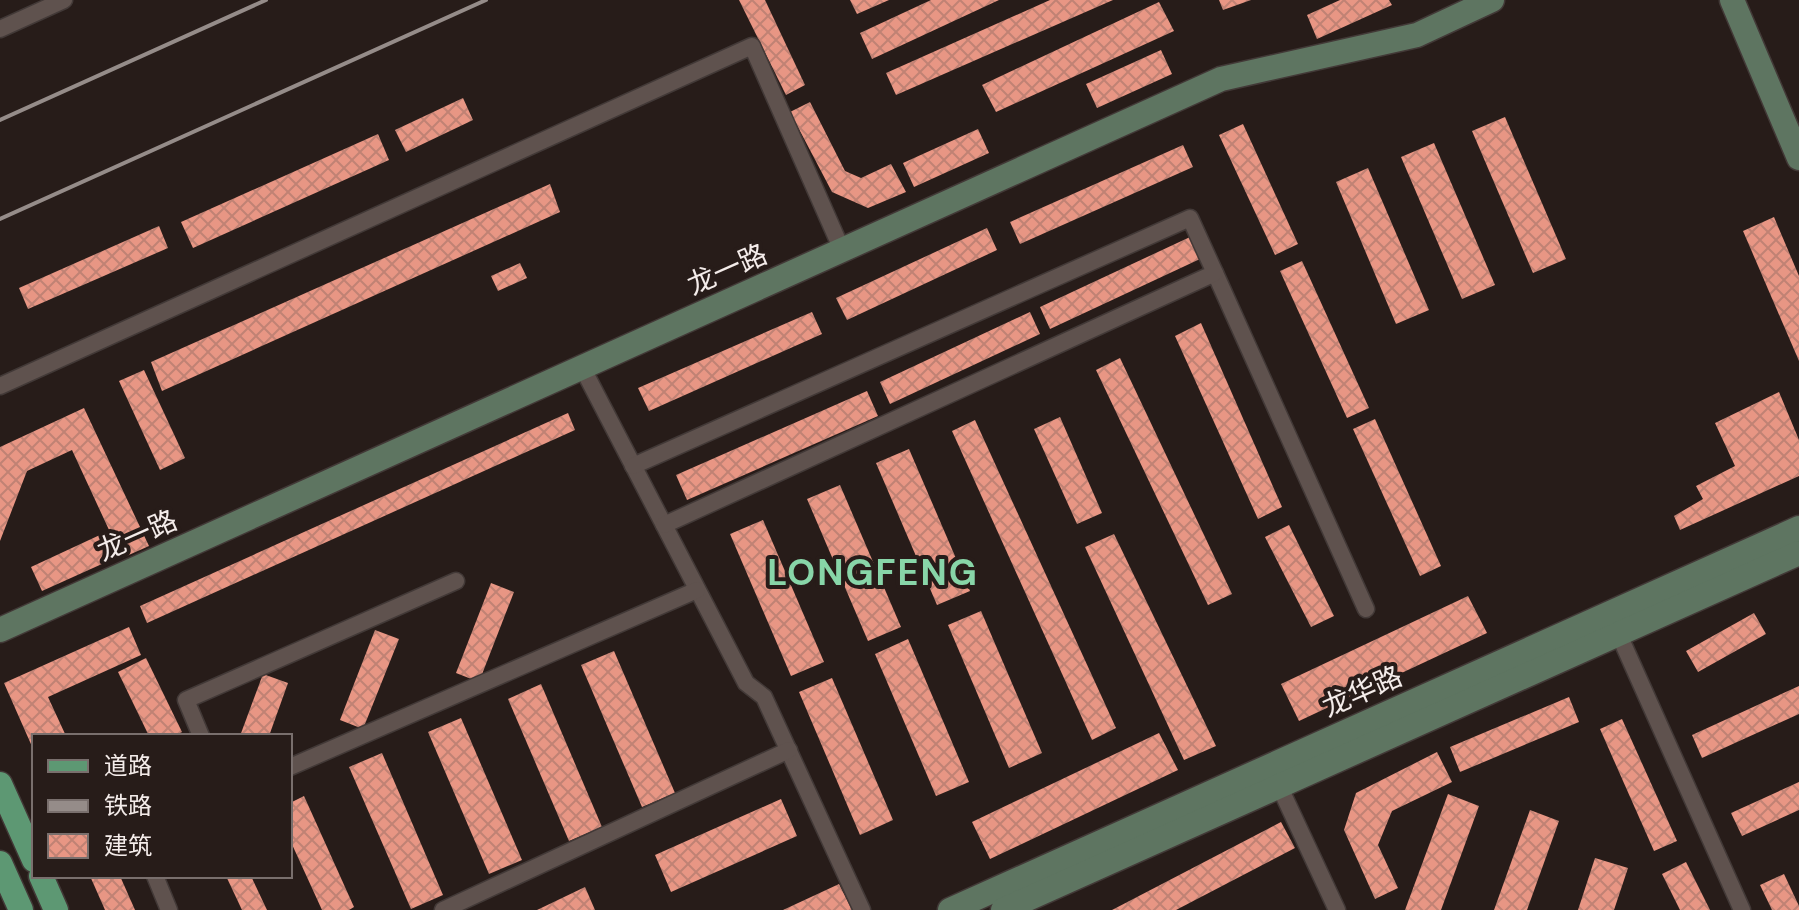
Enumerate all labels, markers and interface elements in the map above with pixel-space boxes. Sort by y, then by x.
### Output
street label: 龙一路 [681,235,773,303]
street label: 龙一路 [91,501,183,569]
district label: LONGFENG [767,549,979,596]
street label: 龙华路 [1316,657,1408,725]
legend [32,734,292,878]
text: 道路 [104,750,152,781]
text: 铁路 [104,790,152,821]
text: 建筑 [104,830,152,861]

